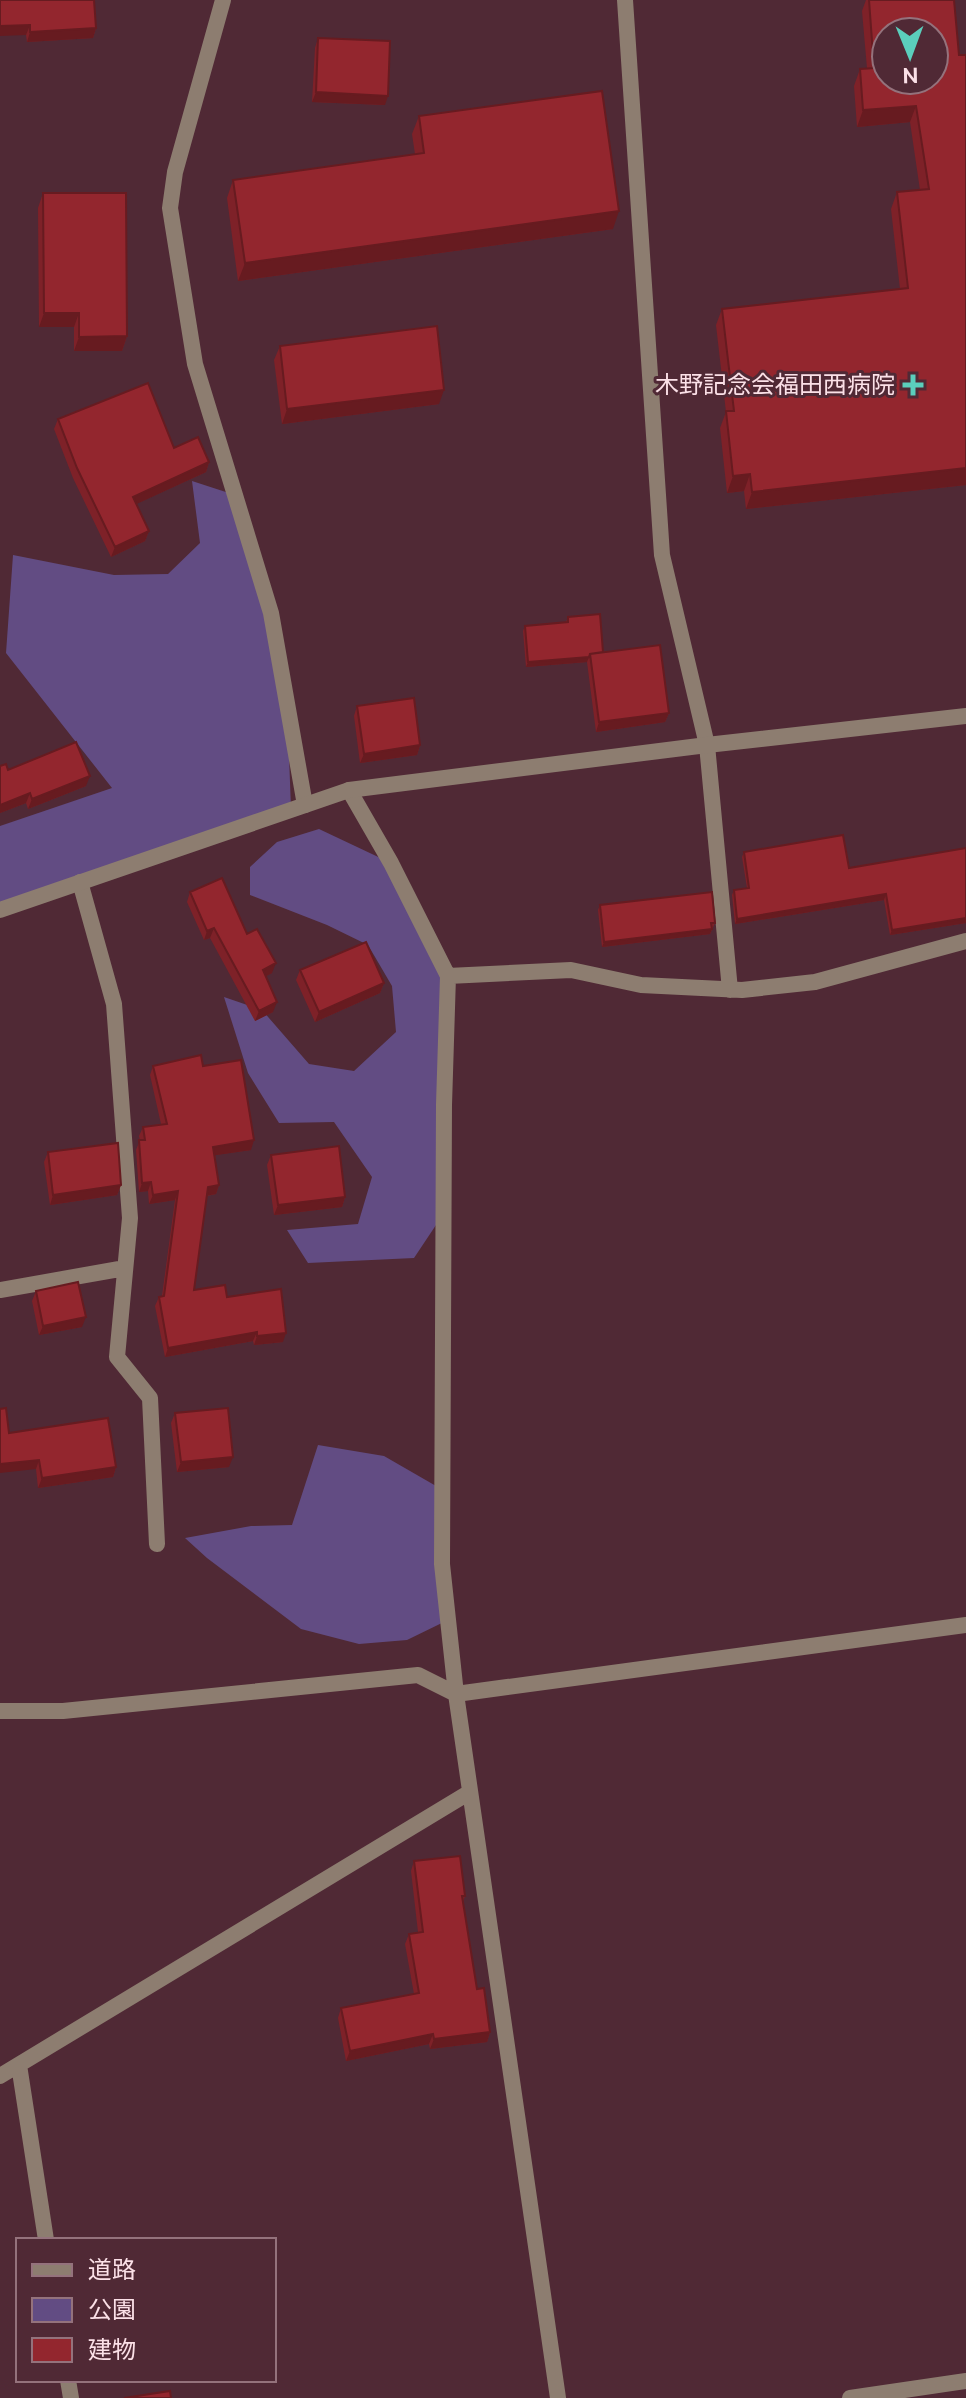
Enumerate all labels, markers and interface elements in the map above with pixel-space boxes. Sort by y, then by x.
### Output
north arrow [870,16,950,96]
text: N [902,64,919,89]
place label: 木野記念会福田西病院 [655,371,895,398]
marker: 木野記念会福田西病院 [902,374,924,396]
legend [16,2238,276,2382]
text: 道路 [88,2256,136,2283]
text: 公園 [88,2296,136,2323]
text: 建物 [88,2336,136,2363]

